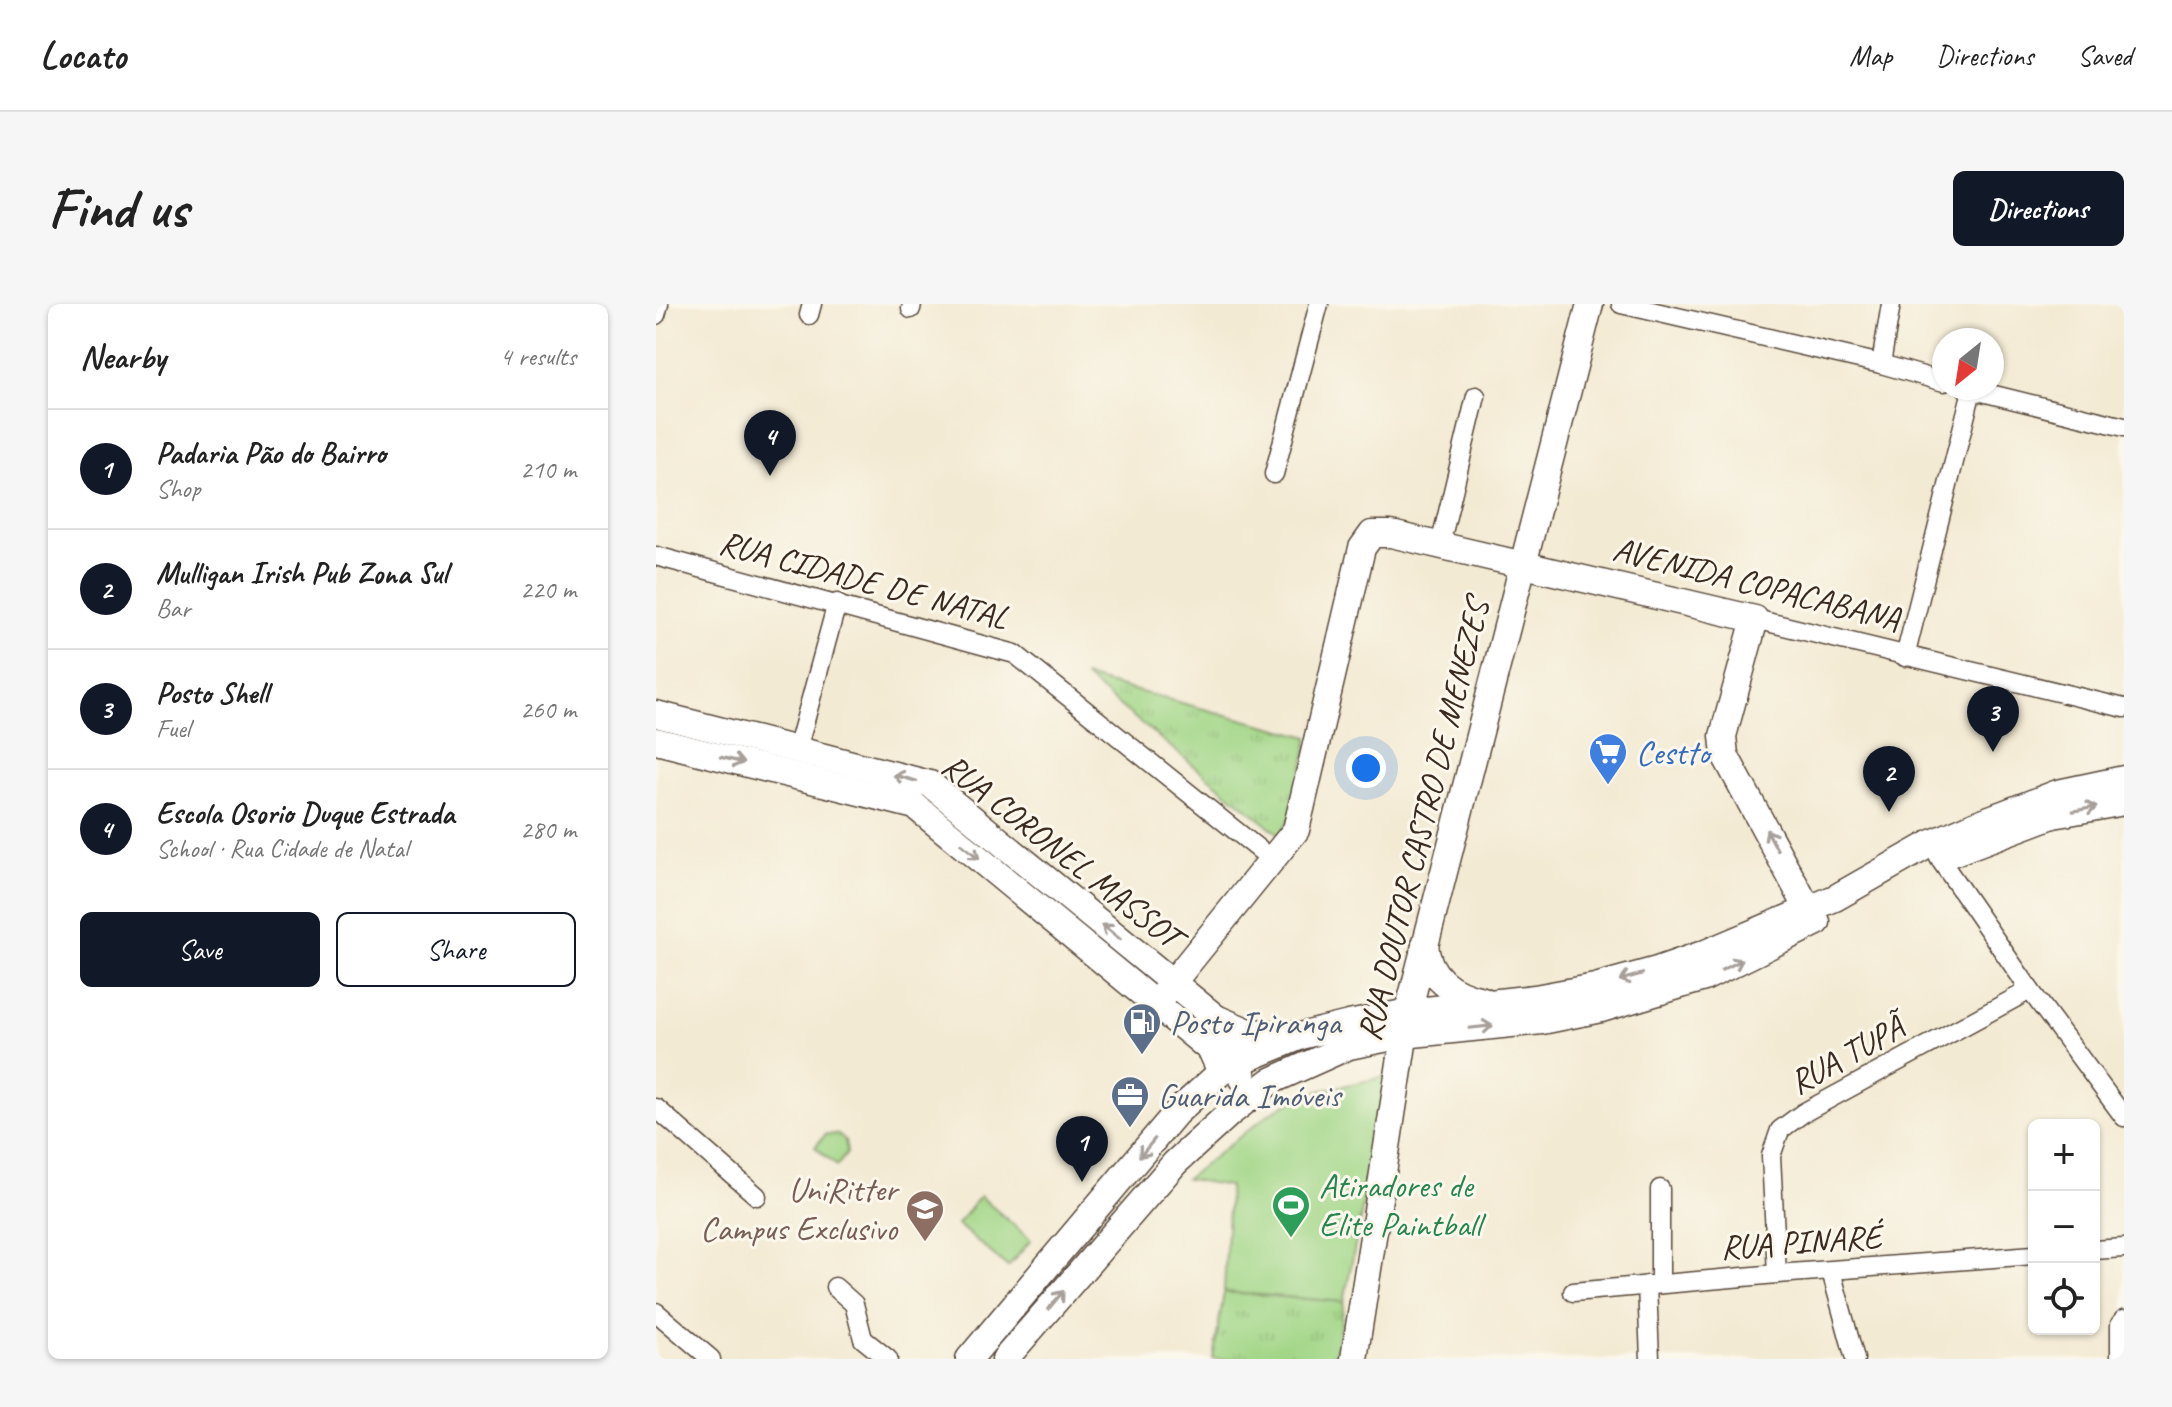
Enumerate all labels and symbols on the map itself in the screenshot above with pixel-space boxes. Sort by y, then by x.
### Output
north arrow [1932,328,2004,400]
pin: 4 [744,410,796,476]
street label: RUA CIDADE DE NATAL [715,520,1013,639]
street label: AVENIDA COPACABANA [1609,527,1906,640]
street label: RUA DOUTOR CASTRO DE MENEZES [1347,589,1500,1045]
pin: 3 [1967,686,2019,752]
supermarket icon: Cestto [1587,731,1629,786]
place label: Cestto [1636,731,1713,774]
street label: RUA CORONEL MASSOT [934,744,1196,962]
pin: 2 [1863,746,1915,812]
your location [1346,748,1386,788]
one-way arrow [718,753,744,768]
one-way arrow [892,769,918,784]
one-way arrow [2072,801,2097,816]
one-way arrow [1763,829,1779,853]
one-way arrow [959,842,980,859]
one-way arrow [1102,923,1122,941]
one-way arrow [1719,957,1743,972]
one-way arrow [1618,970,1644,985]
fuel station icon: Posto Ipiranga [1121,1001,1163,1056]
place label: Posto Ipiranga [1170,1001,1343,1044]
street label: RUA TUPÃ [1781,1003,1916,1103]
one-way arrow [1467,1020,1494,1035]
office icon: Guarida Imóveis [1109,1074,1151,1129]
place label: Guarida Imóveis [1158,1074,1343,1117]
pin: 1 [1056,1116,1108,1182]
one-way arrow [1138,1137,1156,1157]
place label: Atiradores de Elite Paintball [1319,1164,1487,1246]
place label: UniRitter Campus Exclusivo [700,1168,901,1250]
sports icon: Atiradores de Elite Paintball [1270,1184,1312,1239]
school or university icon: UniRitter Campus Exclusivo [904,1188,946,1243]
street label: RUA PINARÉ [1719,1214,1886,1269]
one-way arrow [1046,1290,1064,1310]

